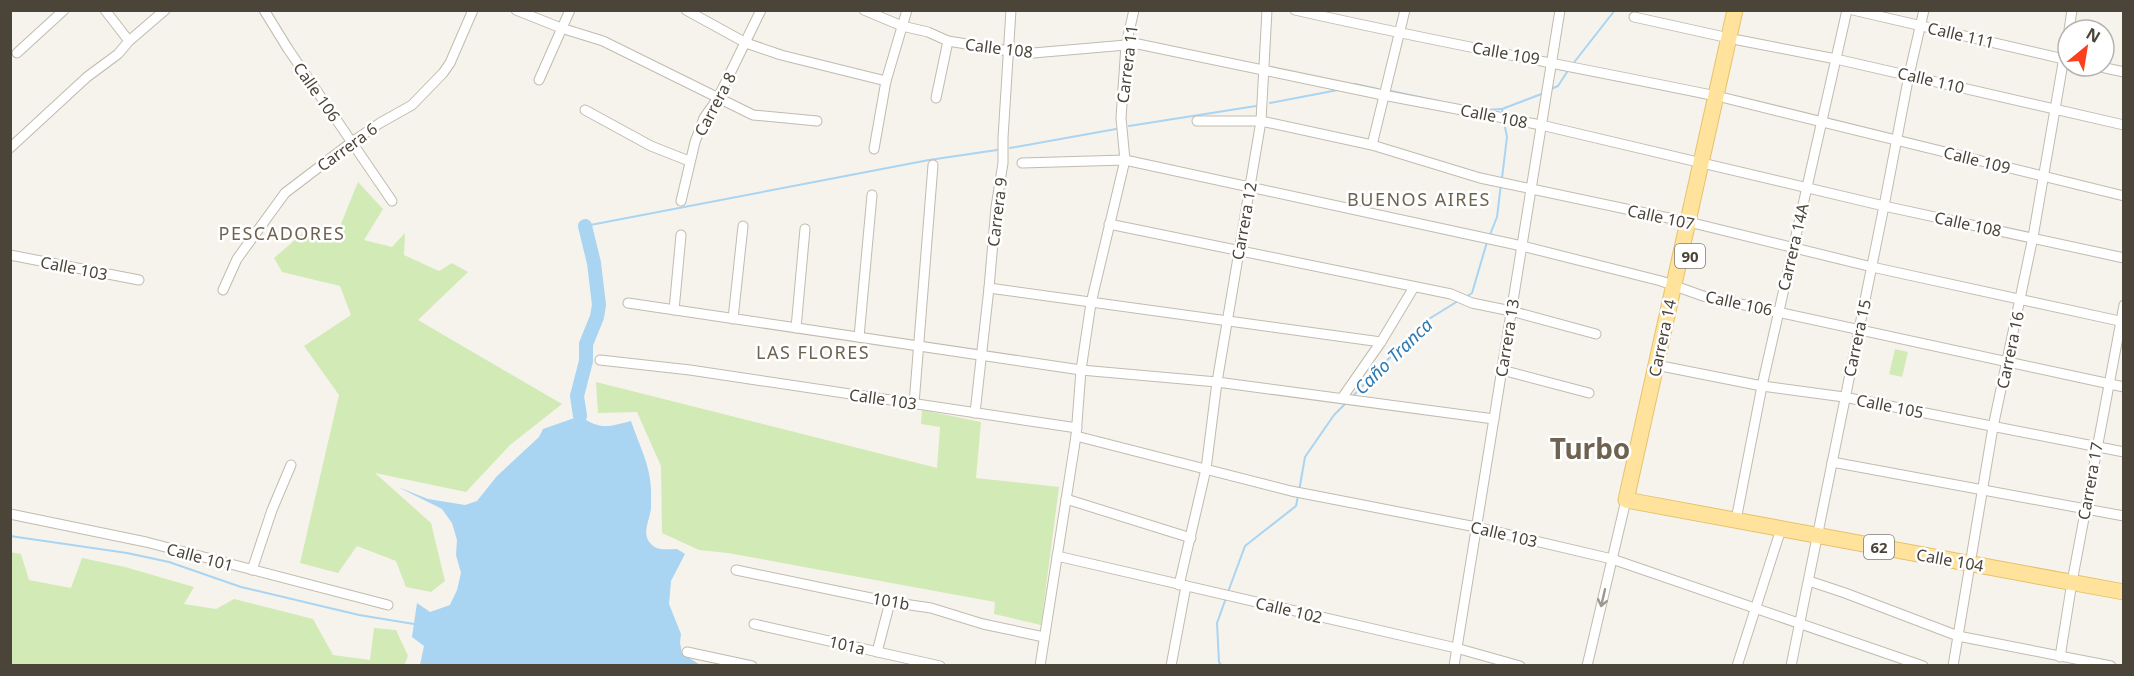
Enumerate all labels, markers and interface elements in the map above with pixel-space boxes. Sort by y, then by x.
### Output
street label: Calle 111 [1925,17,1997,53]
north arrow [2056,18,2116,78]
text: N [2082,22,2105,48]
street label: Carrera 11 [1111,24,1143,104]
street label: Calle 108 [964,33,1034,63]
street label: Calle 109 [1471,36,1541,70]
street label: Calle 106 [288,58,346,126]
street label: Calle 110 [1895,62,1967,98]
street label: Carrera 8 [689,68,741,140]
street label: Calle 108 [1459,99,1529,133]
street label: Carrera 6 [312,118,382,176]
street label: Calle 109 [1941,141,2013,179]
street label: Carrera 9 [982,176,1012,248]
street label: Carrera 12 [1226,180,1262,262]
district label: BUENOS AIRES [1347,187,1491,211]
street label: Calle 107 [1625,199,1697,235]
street label: Carrera 14A [1772,200,1814,293]
street label: Calle 108 [1932,206,2004,242]
district label: PESCADORES [219,221,345,245]
road number: 90 [1675,244,1705,268]
street label: Calle 103 [39,251,109,285]
street label: Calle 106 [1703,285,1775,321]
street label: Carrera 13 [1490,297,1524,379]
street label: Carrera 14 [1643,297,1681,379]
street label: Carrera 15 [1838,297,1876,379]
street label: Carrera 16 [1991,309,2029,391]
water label: Caño Tranca [1349,313,1437,399]
district label: LAS FLORES [756,340,870,364]
street label: Calle 103 [848,383,918,415]
street label: Calle 105 [1855,389,1925,423]
district label: Turbo [1550,429,1630,467]
street label: Carrera 17 [2072,440,2108,522]
street label: Calle 103 [1468,516,1540,552]
road number: 62 [1864,535,1894,559]
street label: Calle 101 [164,538,236,576]
street label: Calle 104 [1915,543,1985,577]
street label: 101b [871,587,911,615]
one-way arrow [1597,588,1609,607]
street label: Calle 102 [1253,592,1325,628]
street label: 101a [827,630,867,660]

